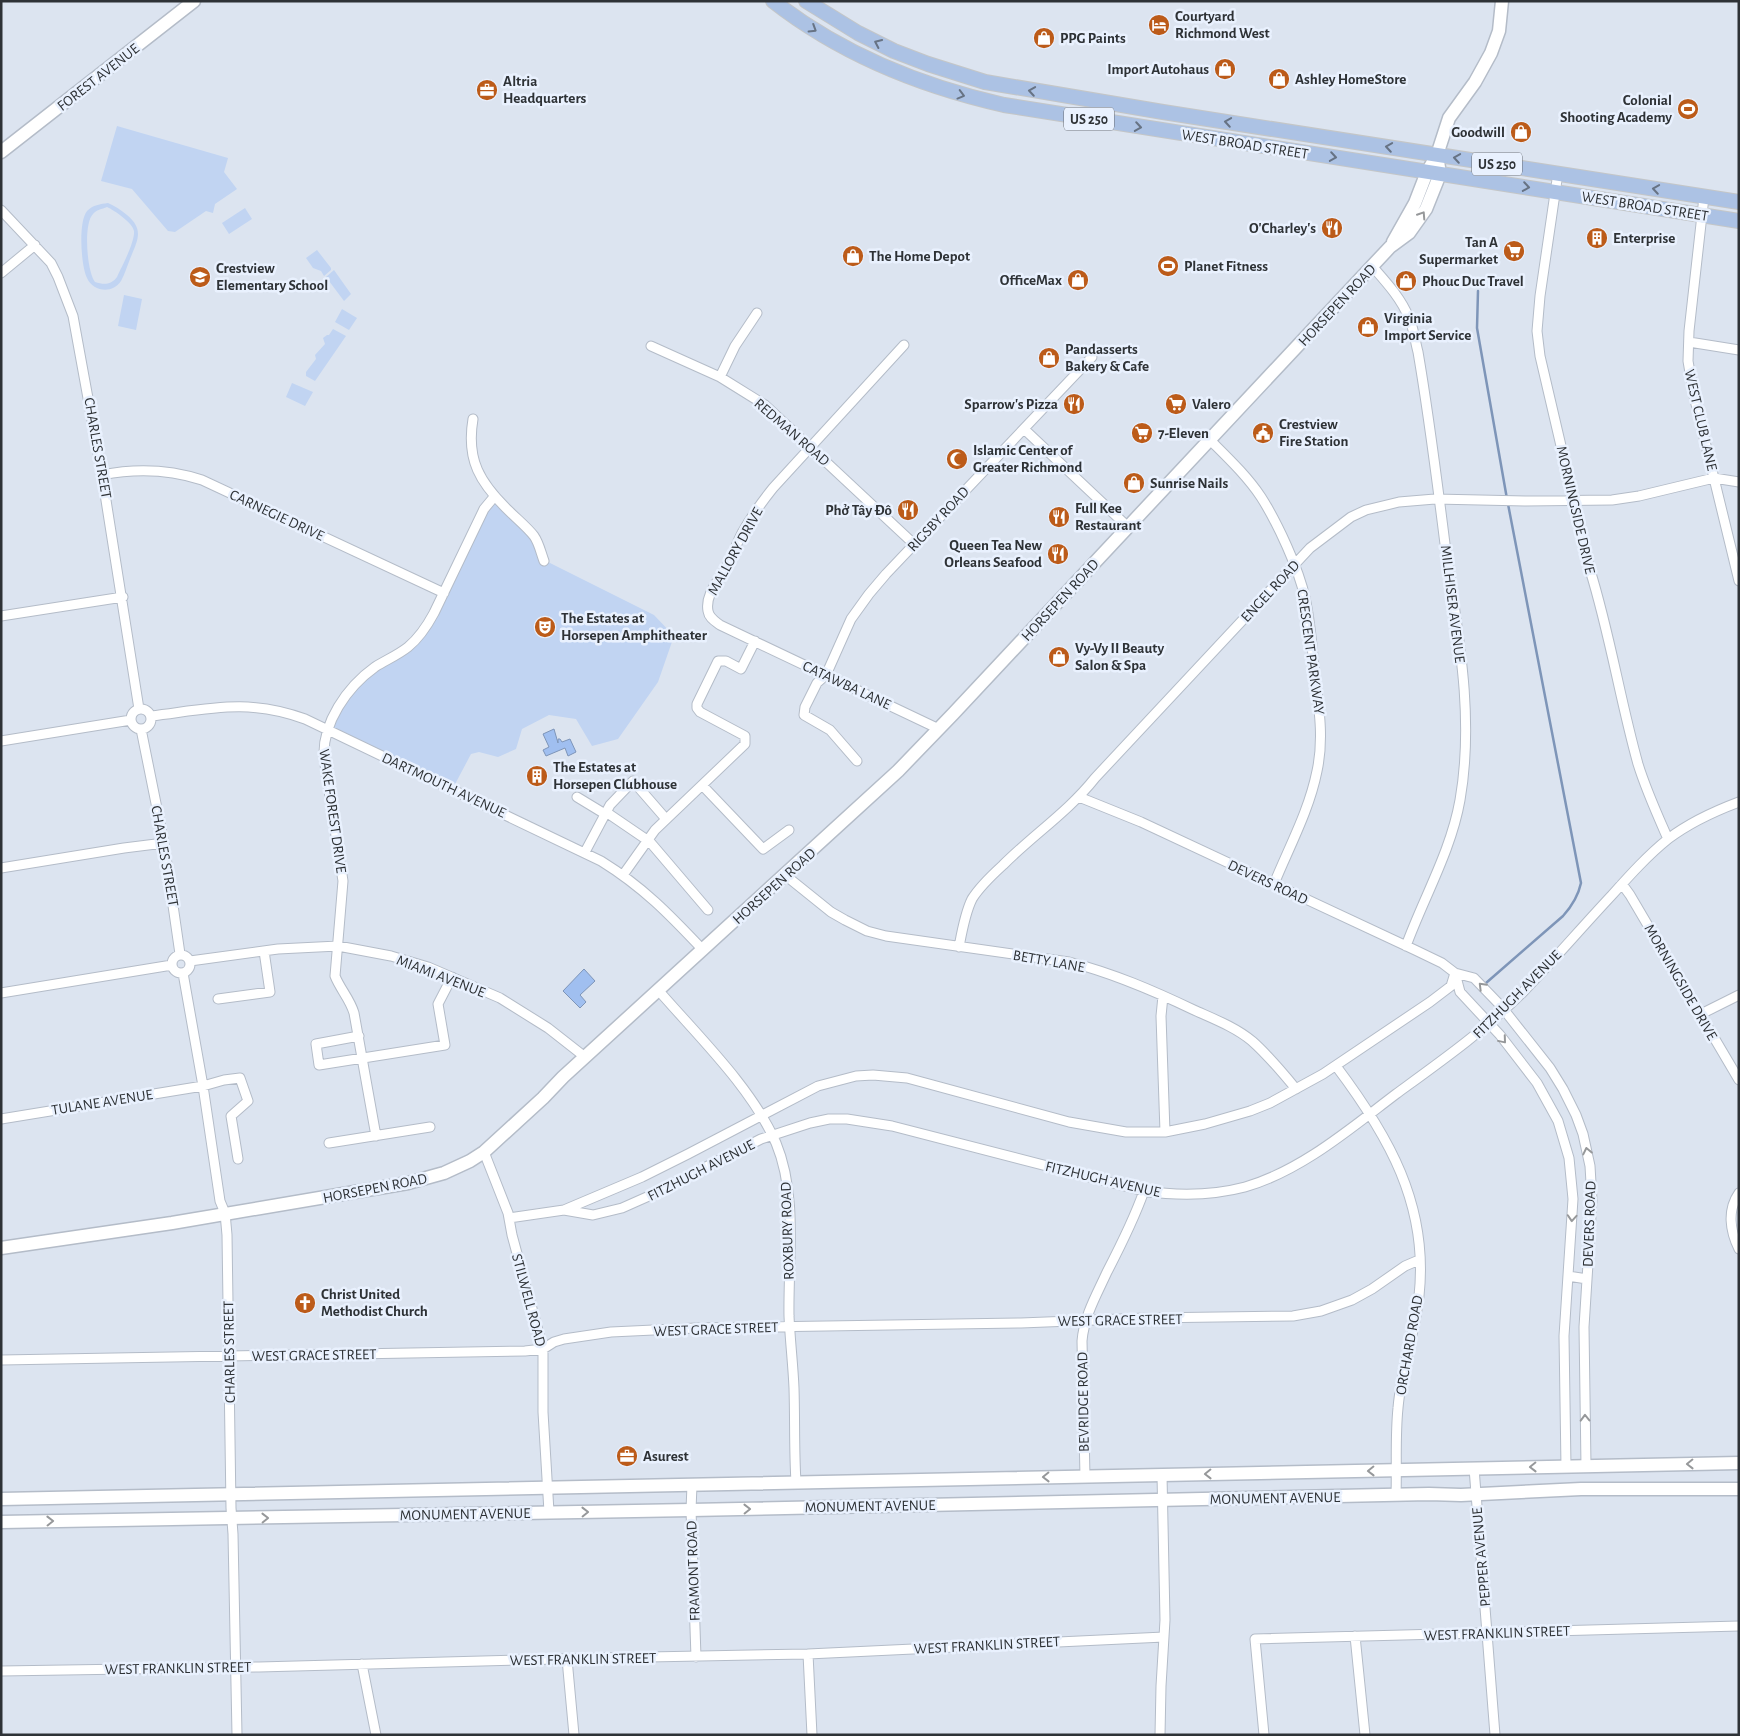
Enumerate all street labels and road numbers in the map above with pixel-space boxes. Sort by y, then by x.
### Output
street label: FOREST AVENUE [55,41,142,114]
road number: US 250 [1064,108,1114,130]
street label: WEST BROAD STREET [1181,127,1310,162]
road number: US 250 [1472,152,1522,175]
street label: WEST BROAD STREET [1581,189,1710,224]
street label: HORSEPEN ROAD [1296,261,1379,349]
street label: WEST CLUB LANE [1682,368,1719,472]
street label: CHARLES STREET [81,396,114,500]
street label: REDMAN ROAD [751,396,832,469]
street label: MORNINGSIDE DRIVE [1553,445,1598,576]
street label: RIGSBY ROAD [905,484,972,555]
street label: CARNEGIE DRIVE [227,487,326,544]
street label: MALLORY DRIVE [705,505,766,598]
street label: MILLHISER AVENUE [1438,544,1467,664]
street label: HORSEPEN ROAD [1019,556,1102,644]
street label: ENGEL ROAD [1238,557,1303,625]
street label: CRESCENT PARKWAY [1294,588,1327,716]
street label: CATAWBA LANE [800,658,893,712]
street label: WAKE FOREST DRIVE [316,748,349,874]
street label: DARTMOUTH AVENUE [379,750,508,821]
street label: CHARLES STREET [148,804,181,908]
street label: HORSEPEN ROAD [730,845,819,927]
street label: DEVERS ROAD [1225,857,1310,908]
street label: MORNINGSIDE DRIVE [1641,922,1720,1043]
street label: FITZHUGH AVENUE [1470,947,1564,1041]
street label: BETTY LANE [1012,948,1086,975]
street label: MIAMI AVENUE [394,953,487,1000]
street label: TULANE AVENUE [50,1087,154,1118]
street label: FITZHUGH AVENUE [645,1137,757,1204]
street label: FITZHUGH AVENUE [1044,1159,1162,1200]
street label: HORSEPEN ROAD [322,1171,429,1206]
street label: DEVERS ROAD [1580,1180,1599,1267]
street label: ROXBURY ROAD [778,1182,797,1280]
street label: STILWELL ROAD [509,1252,548,1348]
street label: ORCHARD ROAD [1393,1294,1426,1396]
street label: CHARLES STREET [221,1300,238,1403]
street label: WEST GRACE STREET [1057,1312,1183,1329]
street label: WEST GRACE STREET [653,1320,779,1339]
street label: WEST GRACE STREET [251,1347,377,1364]
street label: BEVRIDGE ROAD [1075,1351,1092,1452]
street label: MONUMENT AVENUE [1209,1490,1341,1507]
street label: MONUMENT AVENUE [804,1498,936,1515]
street label: MONUMENT AVENUE [399,1506,531,1523]
street label: PEPPER AVENUE [1470,1507,1493,1607]
street label: FRAMONT ROAD [684,1520,703,1622]
street label: WEST FRANKLIN STREET [1424,1623,1571,1644]
street label: WEST FRANKLIN STREET [913,1634,1061,1657]
street label: WEST FRANKLIN STREET [510,1651,657,1668]
street label: WEST FRANKLIN STREET [105,1660,252,1677]

